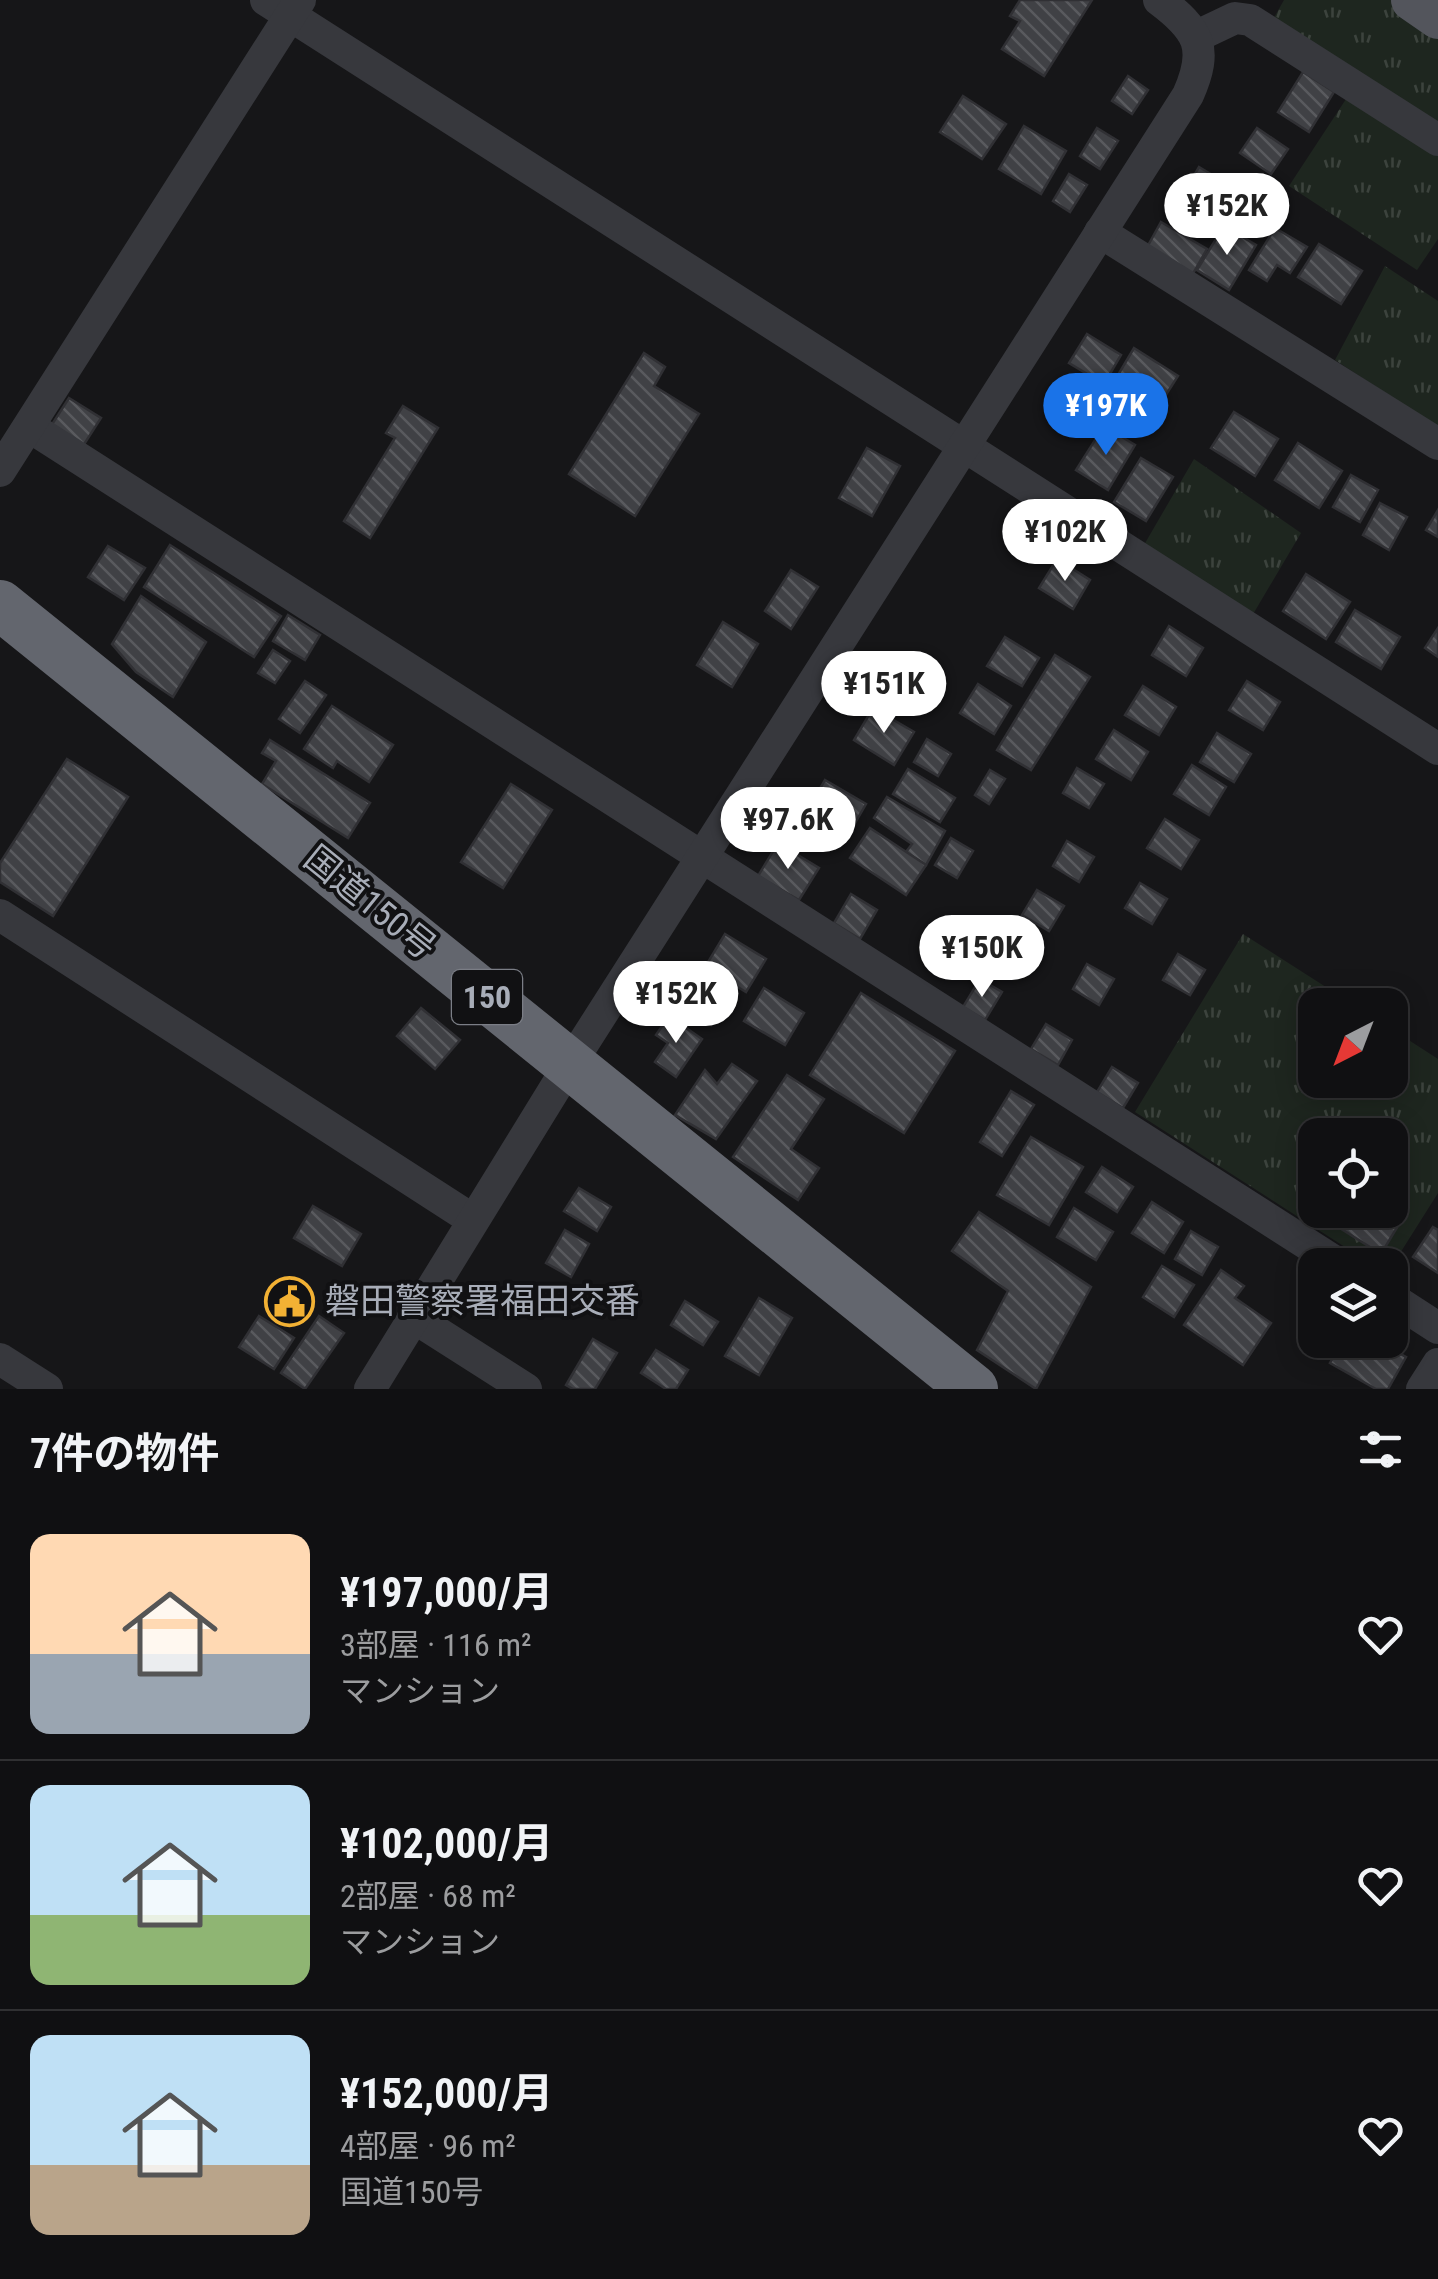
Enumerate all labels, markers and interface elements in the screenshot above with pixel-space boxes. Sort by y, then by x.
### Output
pin: ¥152K [1157,173,1297,258]
text: ¥152K [1186,186,1268,224]
pin: ¥197K [1036,373,1176,458]
text: ¥197K [1065,386,1147,424]
pin: ¥102K [995,499,1135,584]
text: ¥102K [1024,512,1106,550]
pin: ¥151K [814,651,954,736]
text: ¥151K [843,664,925,702]
pin: ¥97.6K [707,787,869,872]
text: ¥97.6K [743,800,833,838]
street label: 国道150号 [296,838,444,968]
pin: ¥150K [912,915,1052,1000]
text: ¥150K [941,928,1023,966]
pin: ¥152K [606,961,746,1046]
road number: 150 [452,970,522,1024]
text: ¥152K [635,974,717,1012]
north arrow [1298,988,1408,1098]
map controls [1298,988,1408,1358]
button: locate [1298,1118,1408,1228]
button: layers [1298,1248,1408,1358]
public building icon: 磐田警察署福田交番 [264,1275,316,1327]
place label: 磐田警察署福田交番 [325,1281,640,1322]
icon: filters [1353,1422,1408,1477]
text: 7件の物件 [30,1429,219,1478]
text: ¥197,000/月 [340,1568,554,1617]
icon: home [110,1574,230,1694]
icon: heart [1353,1607,1408,1662]
text: 3部屋 · 116 m² [340,1626,532,1664]
text: マンション [340,1672,500,1710]
text: ¥102,000/月 [340,1819,554,1868]
icon: home [110,1825,230,1945]
icon: heart [1353,1858,1408,1913]
text: 2部屋 · 68 m² [340,1877,516,1915]
text: マンション [340,1923,500,1961]
text: ¥152,000/月 [340,2069,554,2118]
icon: home [110,2075,230,2195]
icon: heart [1353,2108,1408,2163]
text: 4部屋 · 96 m² [340,2127,516,2165]
text: 国道150号 [340,2173,483,2211]

